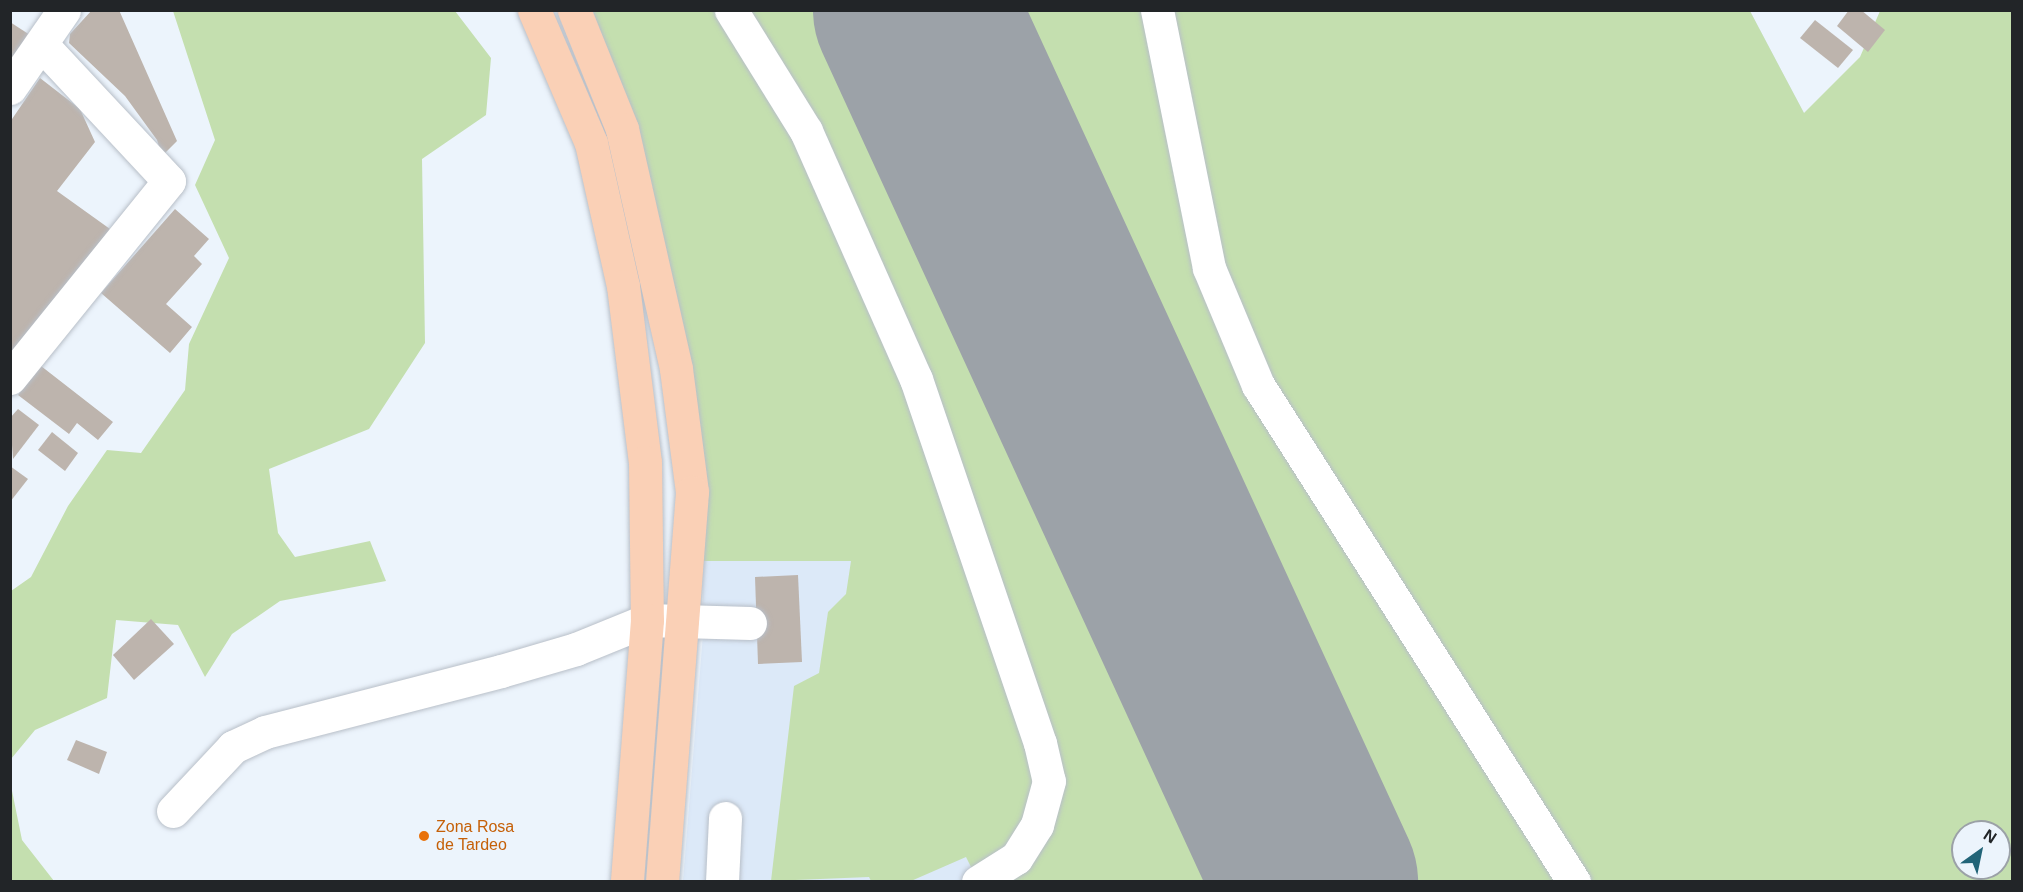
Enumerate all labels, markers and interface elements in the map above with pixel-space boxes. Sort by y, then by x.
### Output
place label: Zona Rosa de Tardeo [436,817,514,855]
north arrow [1951,820,2011,880]
text: N [1981,826,1999,846]
marker: Zona Rosa de Tardeo [417,829,431,843]

